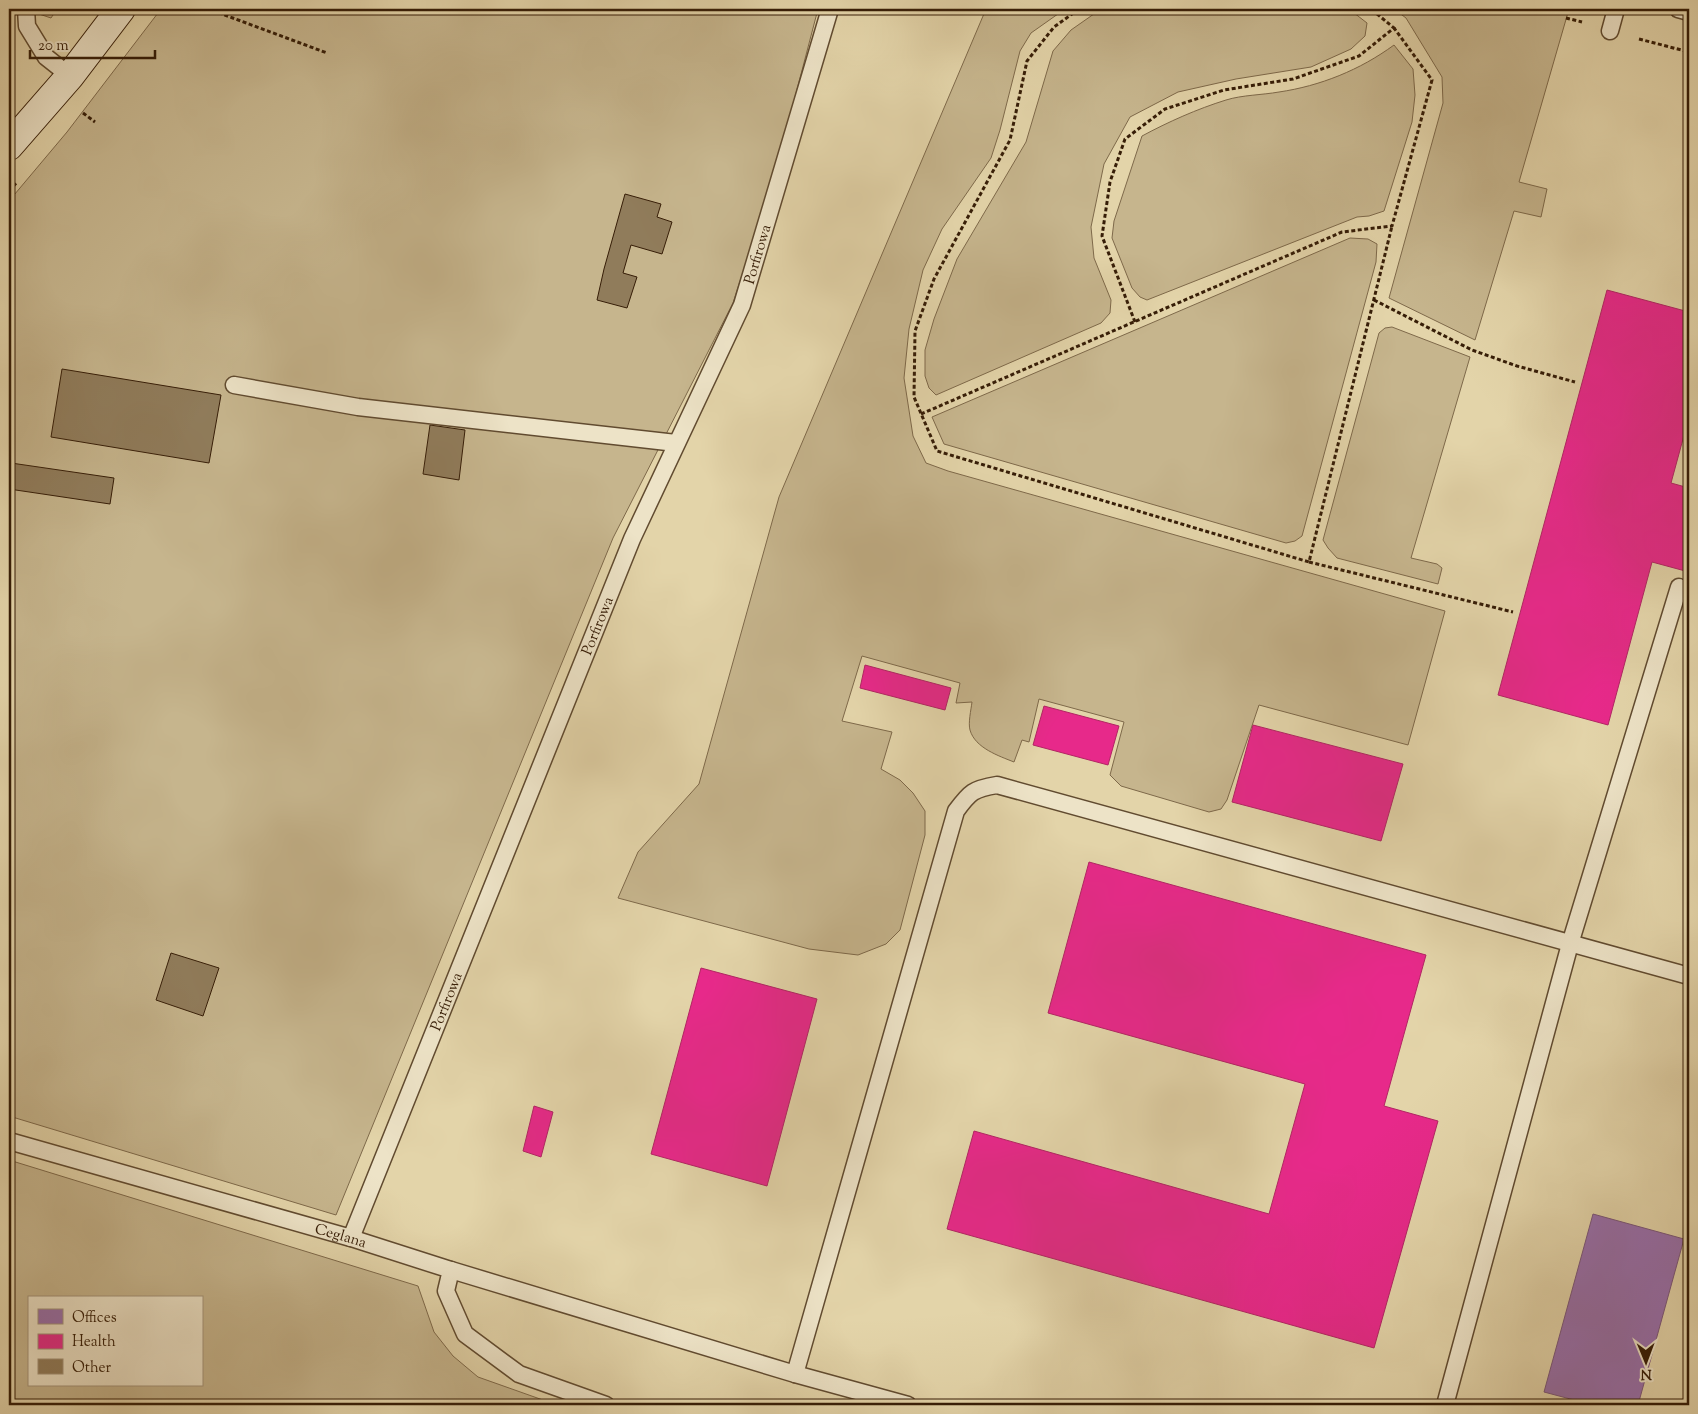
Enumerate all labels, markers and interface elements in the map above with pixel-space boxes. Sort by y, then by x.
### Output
scale bar [30,28,155,60]
text: 20 m [38,36,69,57]
street label: Porfirowa [740,222,777,287]
street label: Porfirowa [577,594,620,659]
street label: Porfirowa [426,969,469,1034]
street label: Ceglana [312,1219,369,1254]
legend [28,1296,202,1386]
text: Offices [72,1308,117,1329]
text: Health [72,1332,116,1353]
north arrow [1620,1336,1670,1386]
text: Other [72,1358,112,1379]
text: N [1640,1363,1652,1383]

